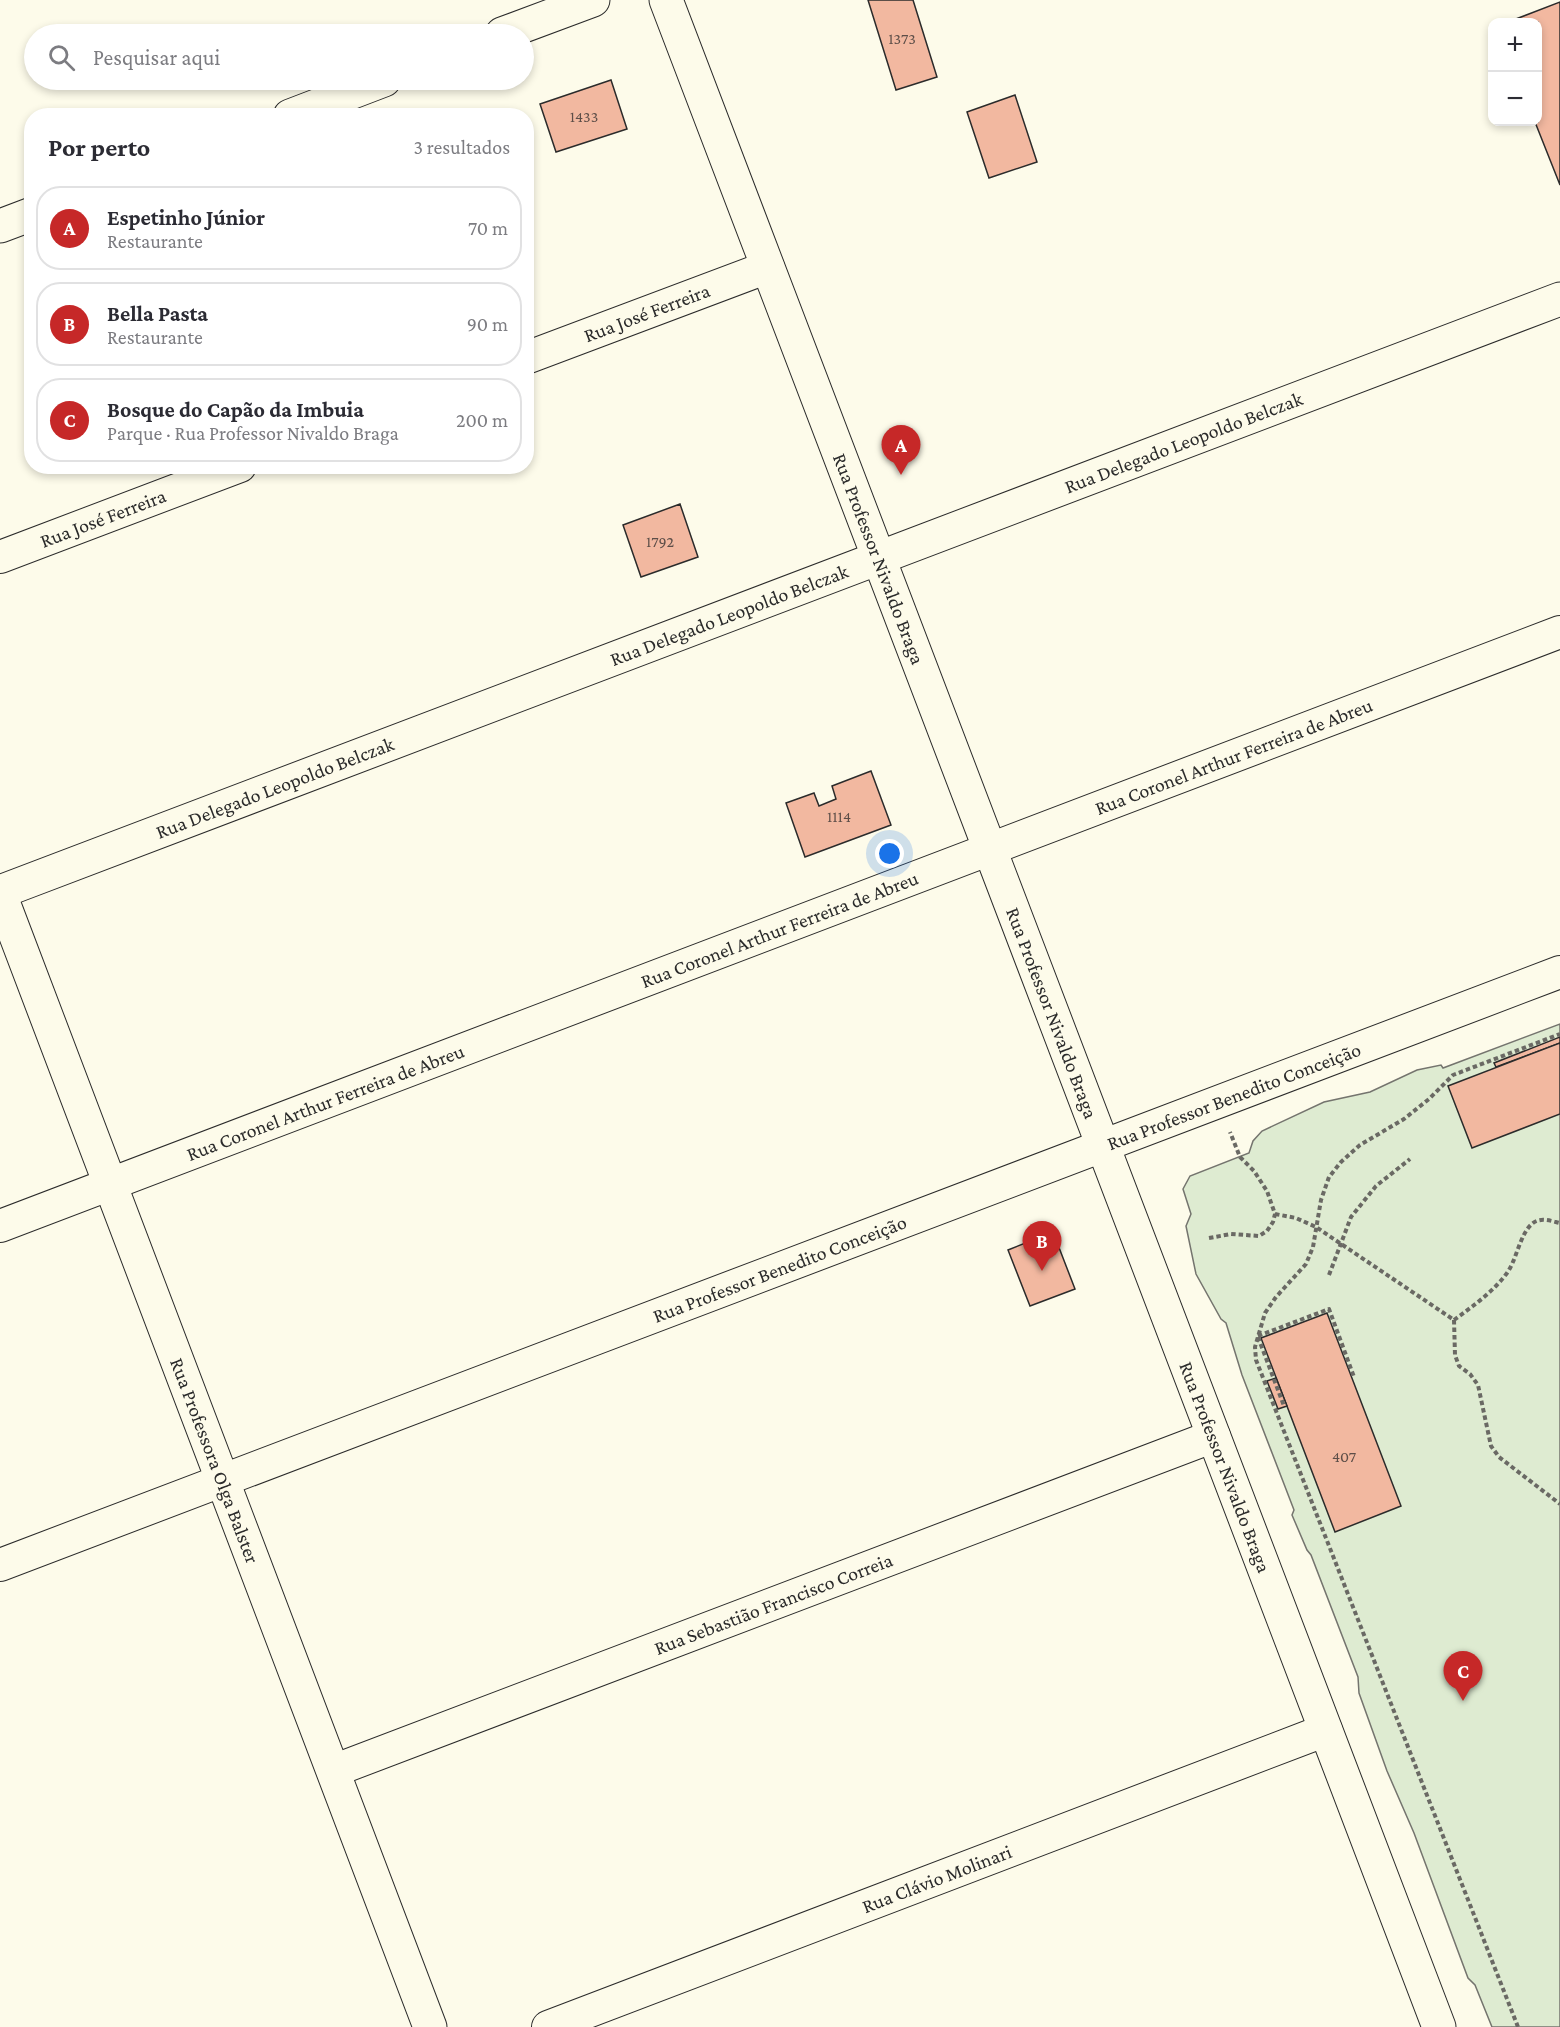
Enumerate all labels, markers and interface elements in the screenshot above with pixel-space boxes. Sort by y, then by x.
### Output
map controls [1488,18,1542,126]
button: + [1488,18,1542,72]
search box [24,24,534,90]
house number: 1373 [888,30,916,47]
icon: search [45,41,78,74]
text: Pesquisar aqui [93,45,220,70]
button: − [1488,72,1542,126]
house number: 1433 [570,108,598,125]
text: Por perto [48,133,150,162]
text: 3 resultados [413,136,510,158]
text: Espetinho Júnior [107,205,265,230]
text: A [64,217,75,239]
text: 70 m [468,217,508,239]
text: Restaurante [107,230,203,252]
street label: Rua José Ferreira [581,279,713,346]
text: Bella Pasta [107,301,208,326]
text: B [64,313,75,335]
text: 90 m [467,313,508,335]
text: Restaurante [107,326,203,348]
street label: Rua Delegado Leopoldo Belczak [1061,387,1306,497]
text: Bosque do Capão da Imbuia [107,397,364,422]
text: C [63,409,76,431]
text: 200 m [456,409,508,431]
text: Parque · Rua Professor Nivaldo Braga [107,422,399,444]
pin: A [882,426,920,475]
street label: Rua Professor Nivaldo Braga [829,450,929,667]
street label: Rua José Ferreira [37,484,169,552]
house number: 1792 [646,533,674,550]
street label: Rua Delegado Leopoldo Belczak [607,559,852,670]
street label: Rua Coronel Arthur Ferreira de Abreu [1092,693,1376,819]
street label: Rua Delegado Leopoldo Belczak [153,732,397,843]
house number: 1114 [827,808,851,825]
your location [875,839,904,868]
street label: Rua Coronel Arthur Ferreira de Abreu [638,866,922,992]
street label: Rua Professor Nivaldo Braga [1002,904,1102,1122]
street label: Rua Professor Benedito Conceição [1104,1038,1364,1154]
street label: Rua Coronel Arthur Ferreira de Abreu [183,1039,467,1165]
street label: Rua Professor Benedito Conceição [650,1210,910,1327]
pin: B [1022,1222,1062,1271]
street label: Rua Professora Olga Balster [166,1355,264,1566]
street label: Rua Professor Nivaldo Braga [1175,1358,1276,1576]
house number: 407 [1332,1448,1357,1465]
street label: Rua Sebastião Francisco Correia [651,1548,895,1659]
pin: C [1444,1652,1482,1701]
street label: Rua Clávio Molinari [859,1840,1014,1917]

